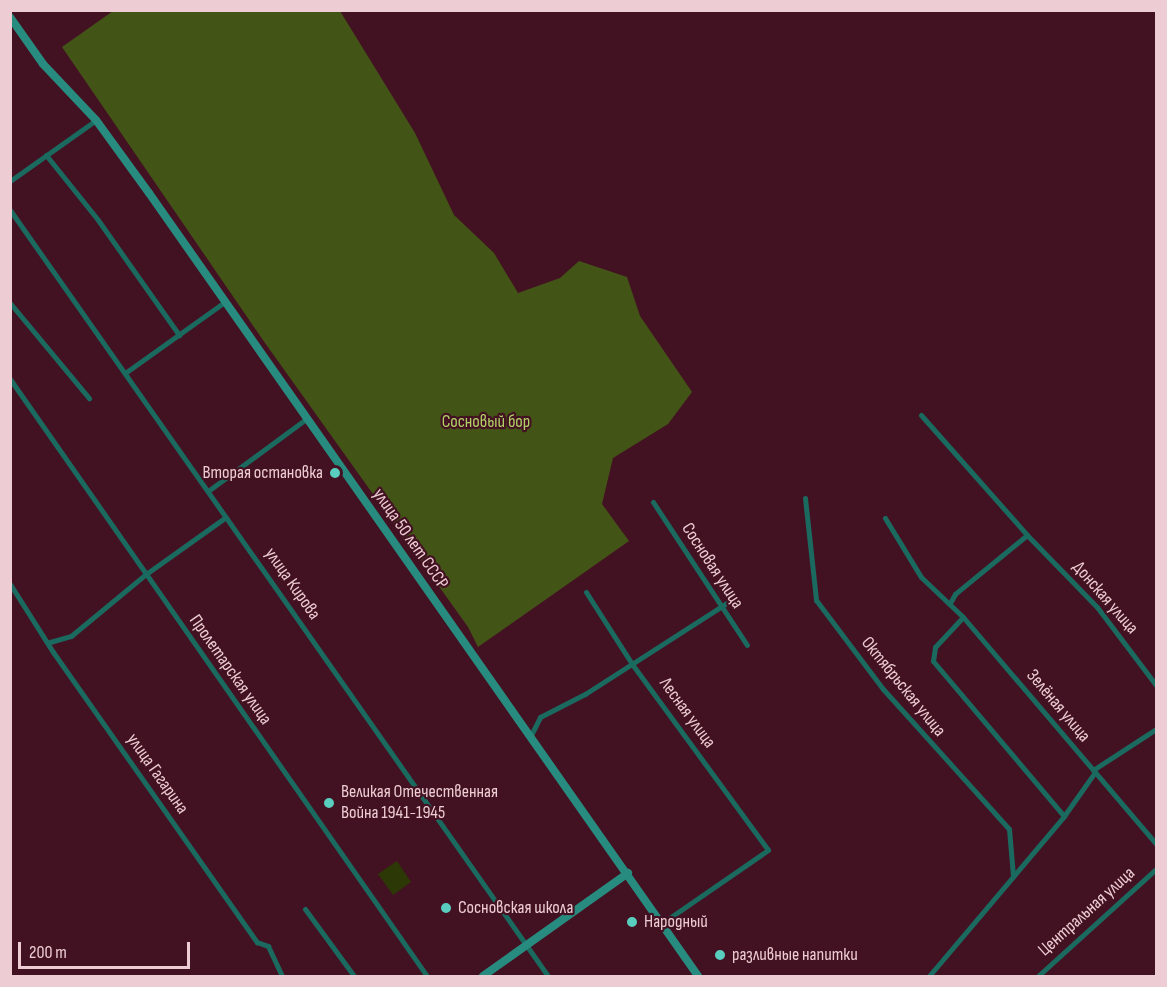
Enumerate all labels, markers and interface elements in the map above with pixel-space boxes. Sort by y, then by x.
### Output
park label: Сосновый бор [442,411,530,433]
place label: Вторая остановка [203,462,323,484]
marker: Вторая остановка [328,466,342,480]
street label: улица 50 лет СССР [367,485,453,593]
street label: Сосновая улица [676,519,748,613]
street label: улица Кирова [259,544,325,624]
street label: Донская улица [1067,557,1143,639]
street label: Пролетарская улица [184,611,276,729]
street label: Октябрьская улица [856,633,950,741]
street label: Зелёная улица [1021,665,1095,747]
street label: Лесная улица [654,674,720,752]
street label: улица Гагарина [121,730,193,818]
place label: Великая Отечественная Война 1941-1945 [341,782,498,824]
marker: Великая Отечественная Война 1941-1945 [322,796,336,810]
street label: Центральная улица [1034,863,1140,961]
place label: Сосновская школа [458,897,573,919]
marker: Сосновская школа [439,901,453,915]
place label: Народный [644,911,708,933]
marker: Народный [625,915,639,929]
scale bar [21,930,194,968]
text: 200 m [29,942,67,963]
place label: разливные напитки [732,944,858,966]
marker: разливные напитки [713,948,727,962]

